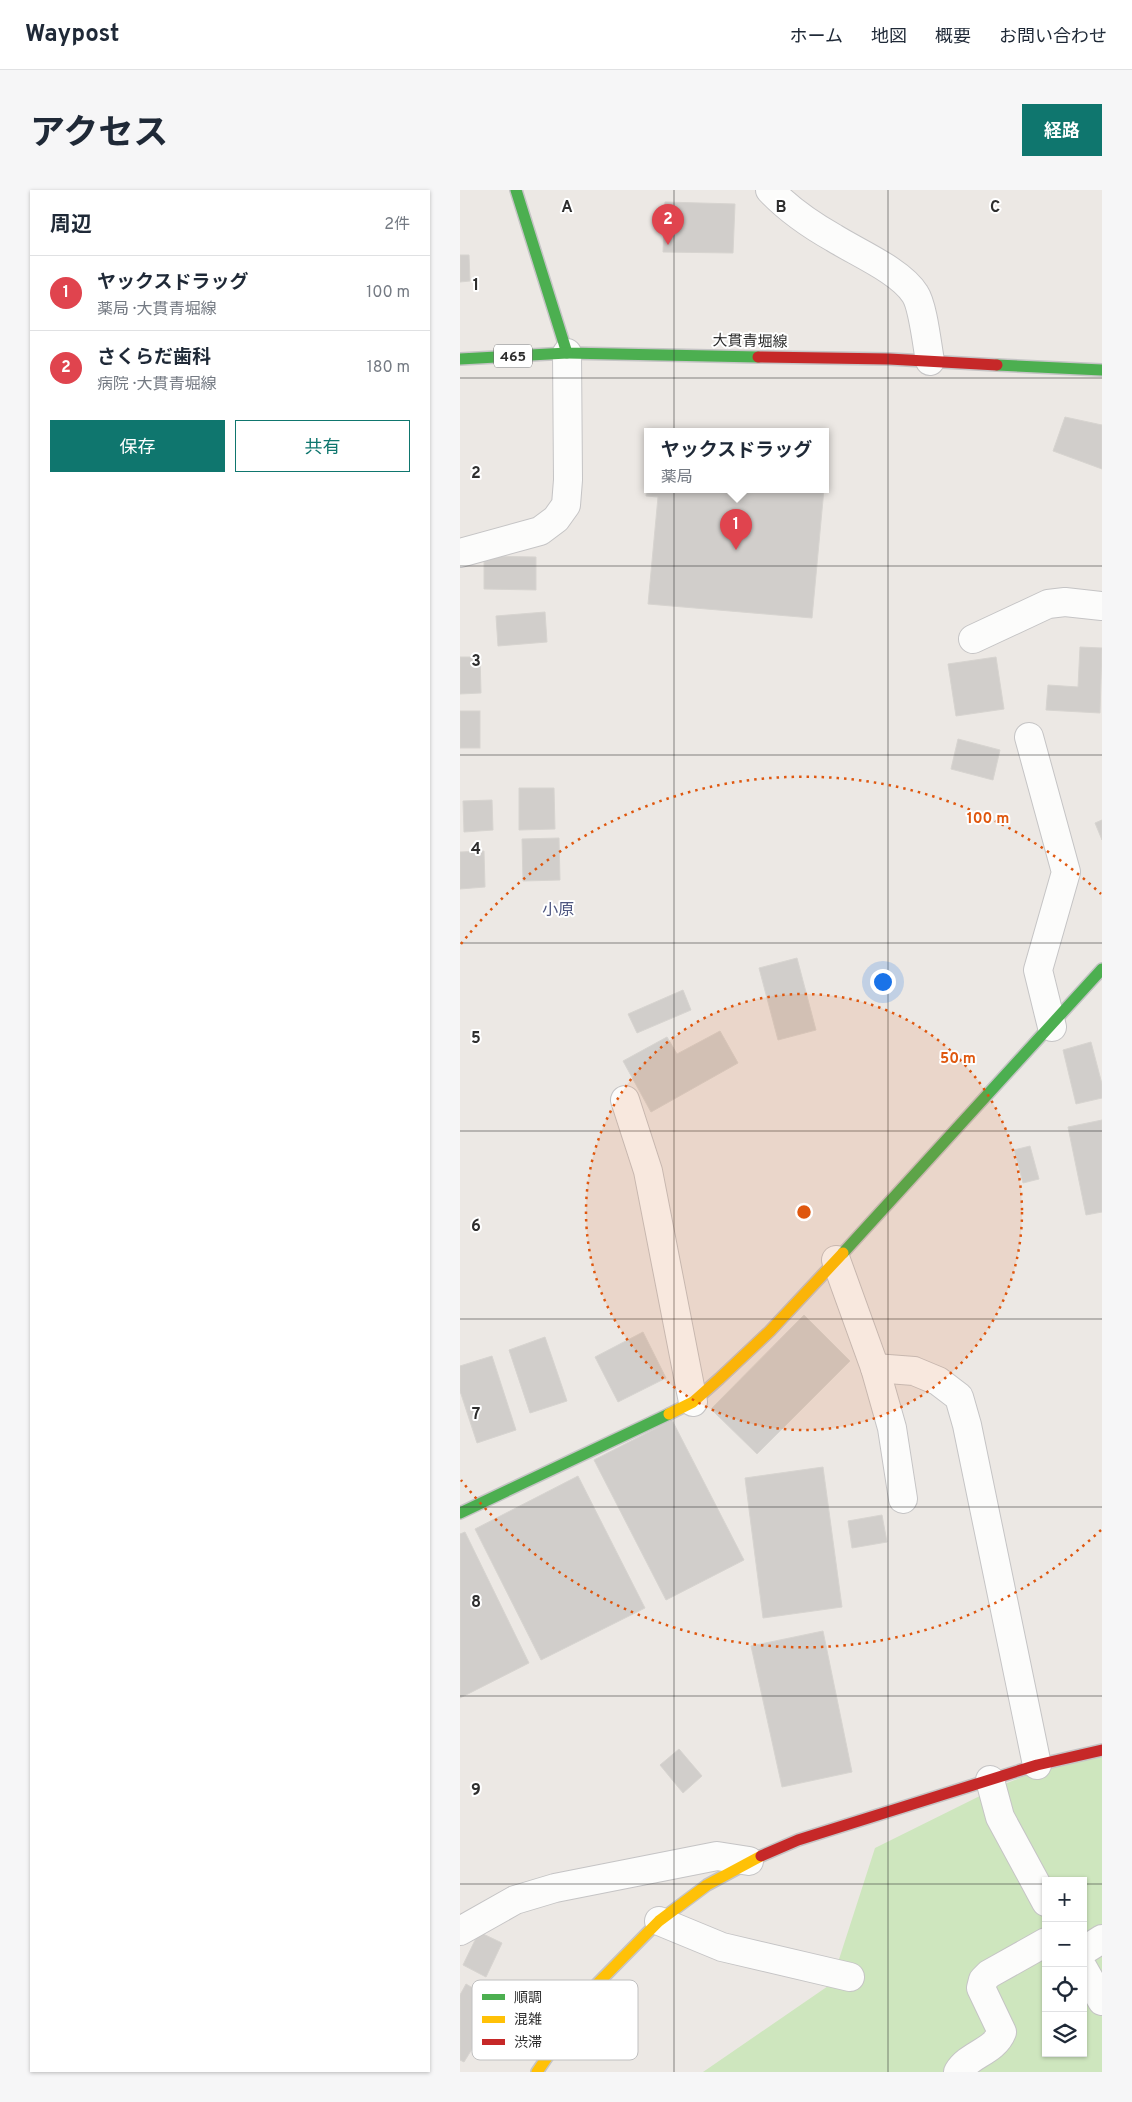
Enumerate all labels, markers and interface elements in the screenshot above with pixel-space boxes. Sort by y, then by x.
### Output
text: Waypost [25,20,119,50]
text: ホーム [790,26,843,49]
text: 地図 [871,26,907,49]
text: 概要 [935,26,971,49]
text: お問い合わせ [999,26,1107,49]
button: 経路 [1022,104,1102,156]
text: アクセス [30,113,168,157]
text: A [561,198,573,218]
text: B [775,198,787,218]
text: C [990,198,1000,218]
pin: 2 [652,204,684,245]
text: 周辺 [50,212,92,239]
text: 2件 [384,215,410,235]
text: ヤックスドラッグ [97,271,248,295]
text: 1 [473,276,479,296]
text: 1 [63,283,69,303]
text: 100 m [366,283,410,303]
text: 薬局 · 大貫青堀線 [97,300,217,320]
street label: 大貫青堀線 [712,332,788,353]
road number: 465 [494,344,532,368]
text: さくらだ歯科 [97,346,211,370]
text: 2 [61,358,71,378]
text: 180 m [367,358,410,378]
text: 病院 · 大貫青堀線 [97,375,217,395]
button: 保存 [50,420,225,472]
button: 共有 [235,420,410,472]
popup [644,428,829,493]
text: ヤックスドラッグ [661,439,812,463]
text: 2 [471,464,481,484]
text: 薬局 [661,468,693,488]
pin: 1 [720,509,752,550]
text: 3 [471,652,481,672]
text: 100 m [967,810,1009,829]
text: 4 [471,840,481,860]
district label: 小原 [542,901,574,921]
your location [870,969,896,995]
text: 5 [471,1029,481,1049]
text: 50 m [940,1050,976,1069]
centre of rings [795,1203,813,1221]
text: 6 [471,1217,481,1237]
text: 7 [472,1405,480,1425]
text: 8 [471,1593,481,1613]
text: 9 [471,1781,481,1801]
map controls [1042,1877,1087,2057]
button: + [1042,1877,1087,1922]
button: − [1042,1922,1087,1967]
button: locate [1042,1967,1087,2012]
legend [472,1980,638,2060]
text: 順調 [514,1990,542,2007]
text: 混雑 [514,2011,542,2029]
button: layers [1042,2012,1087,2057]
text: 渋滞 [514,2035,542,2052]

